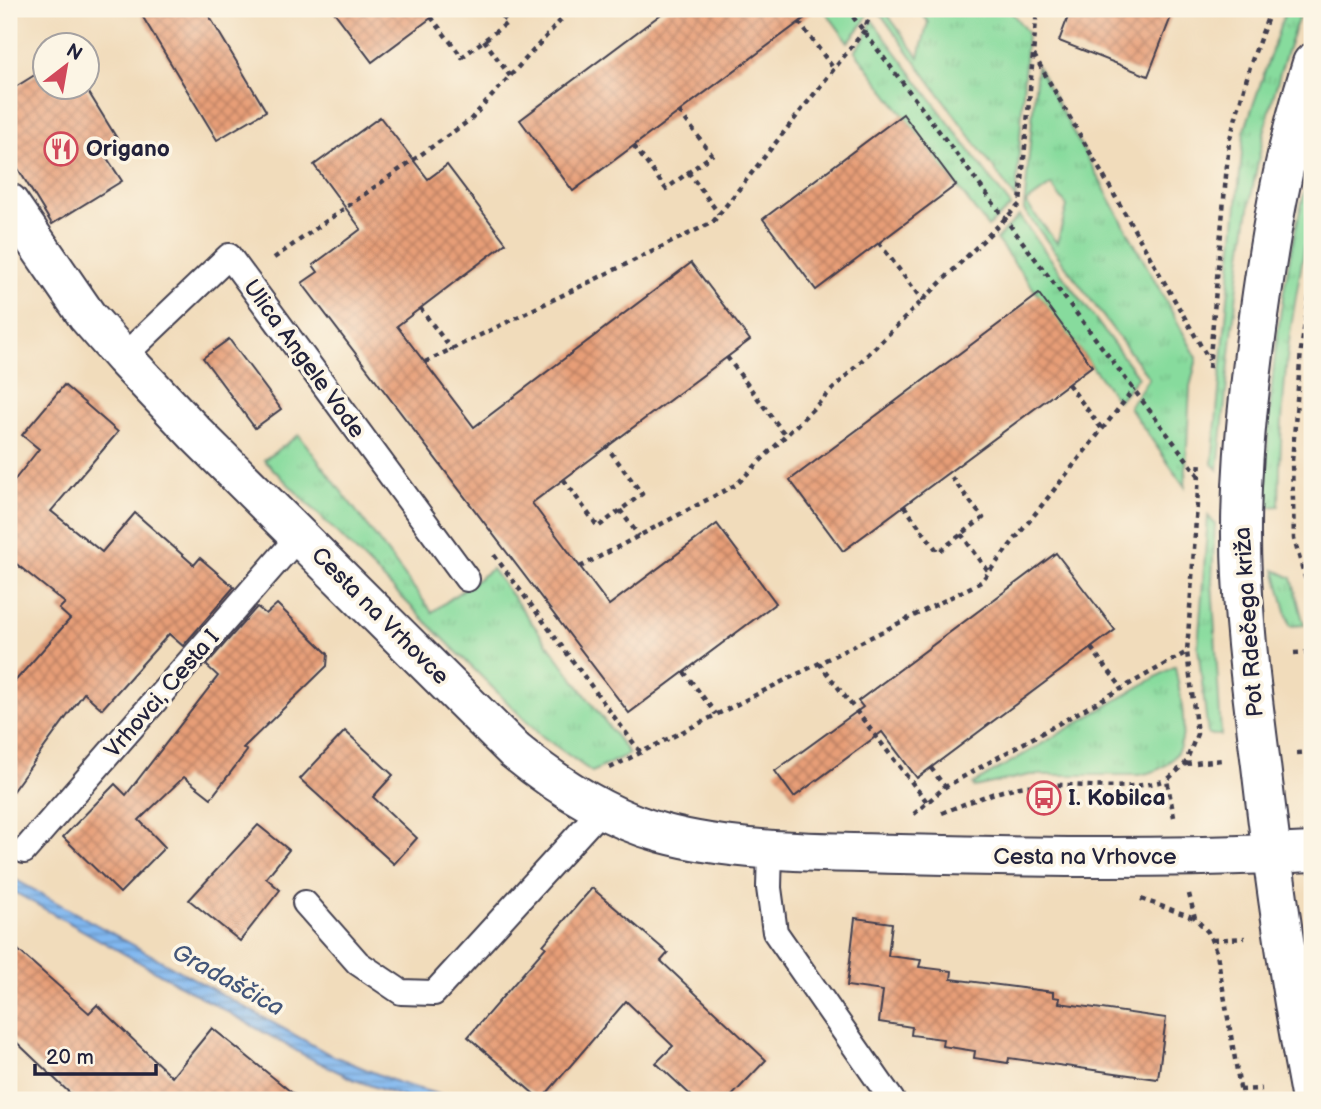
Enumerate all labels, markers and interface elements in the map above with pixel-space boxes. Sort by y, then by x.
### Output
north arrow [32,32,102,102]
text: N [62,39,86,66]
restaurant icon: Origano [42,130,80,168]
place label: Origano [86,135,170,163]
street label: Ulica Angele Vode [237,274,371,444]
street label: Pot Rdečega križa [1228,526,1270,718]
street label: Cesta na Vrhovce [305,541,455,691]
street label: Vrhovci, Cesta I [99,624,225,764]
bus stop icon: I. Kobilca [1025,779,1063,817]
place label: I. Kobilca [1068,784,1166,812]
street label: Cesta na Vrhovce [993,843,1177,871]
water label: Gradaščica [167,937,289,1023]
scale bar [35,1032,156,1076]
text: 20 m [46,1045,94,1070]

